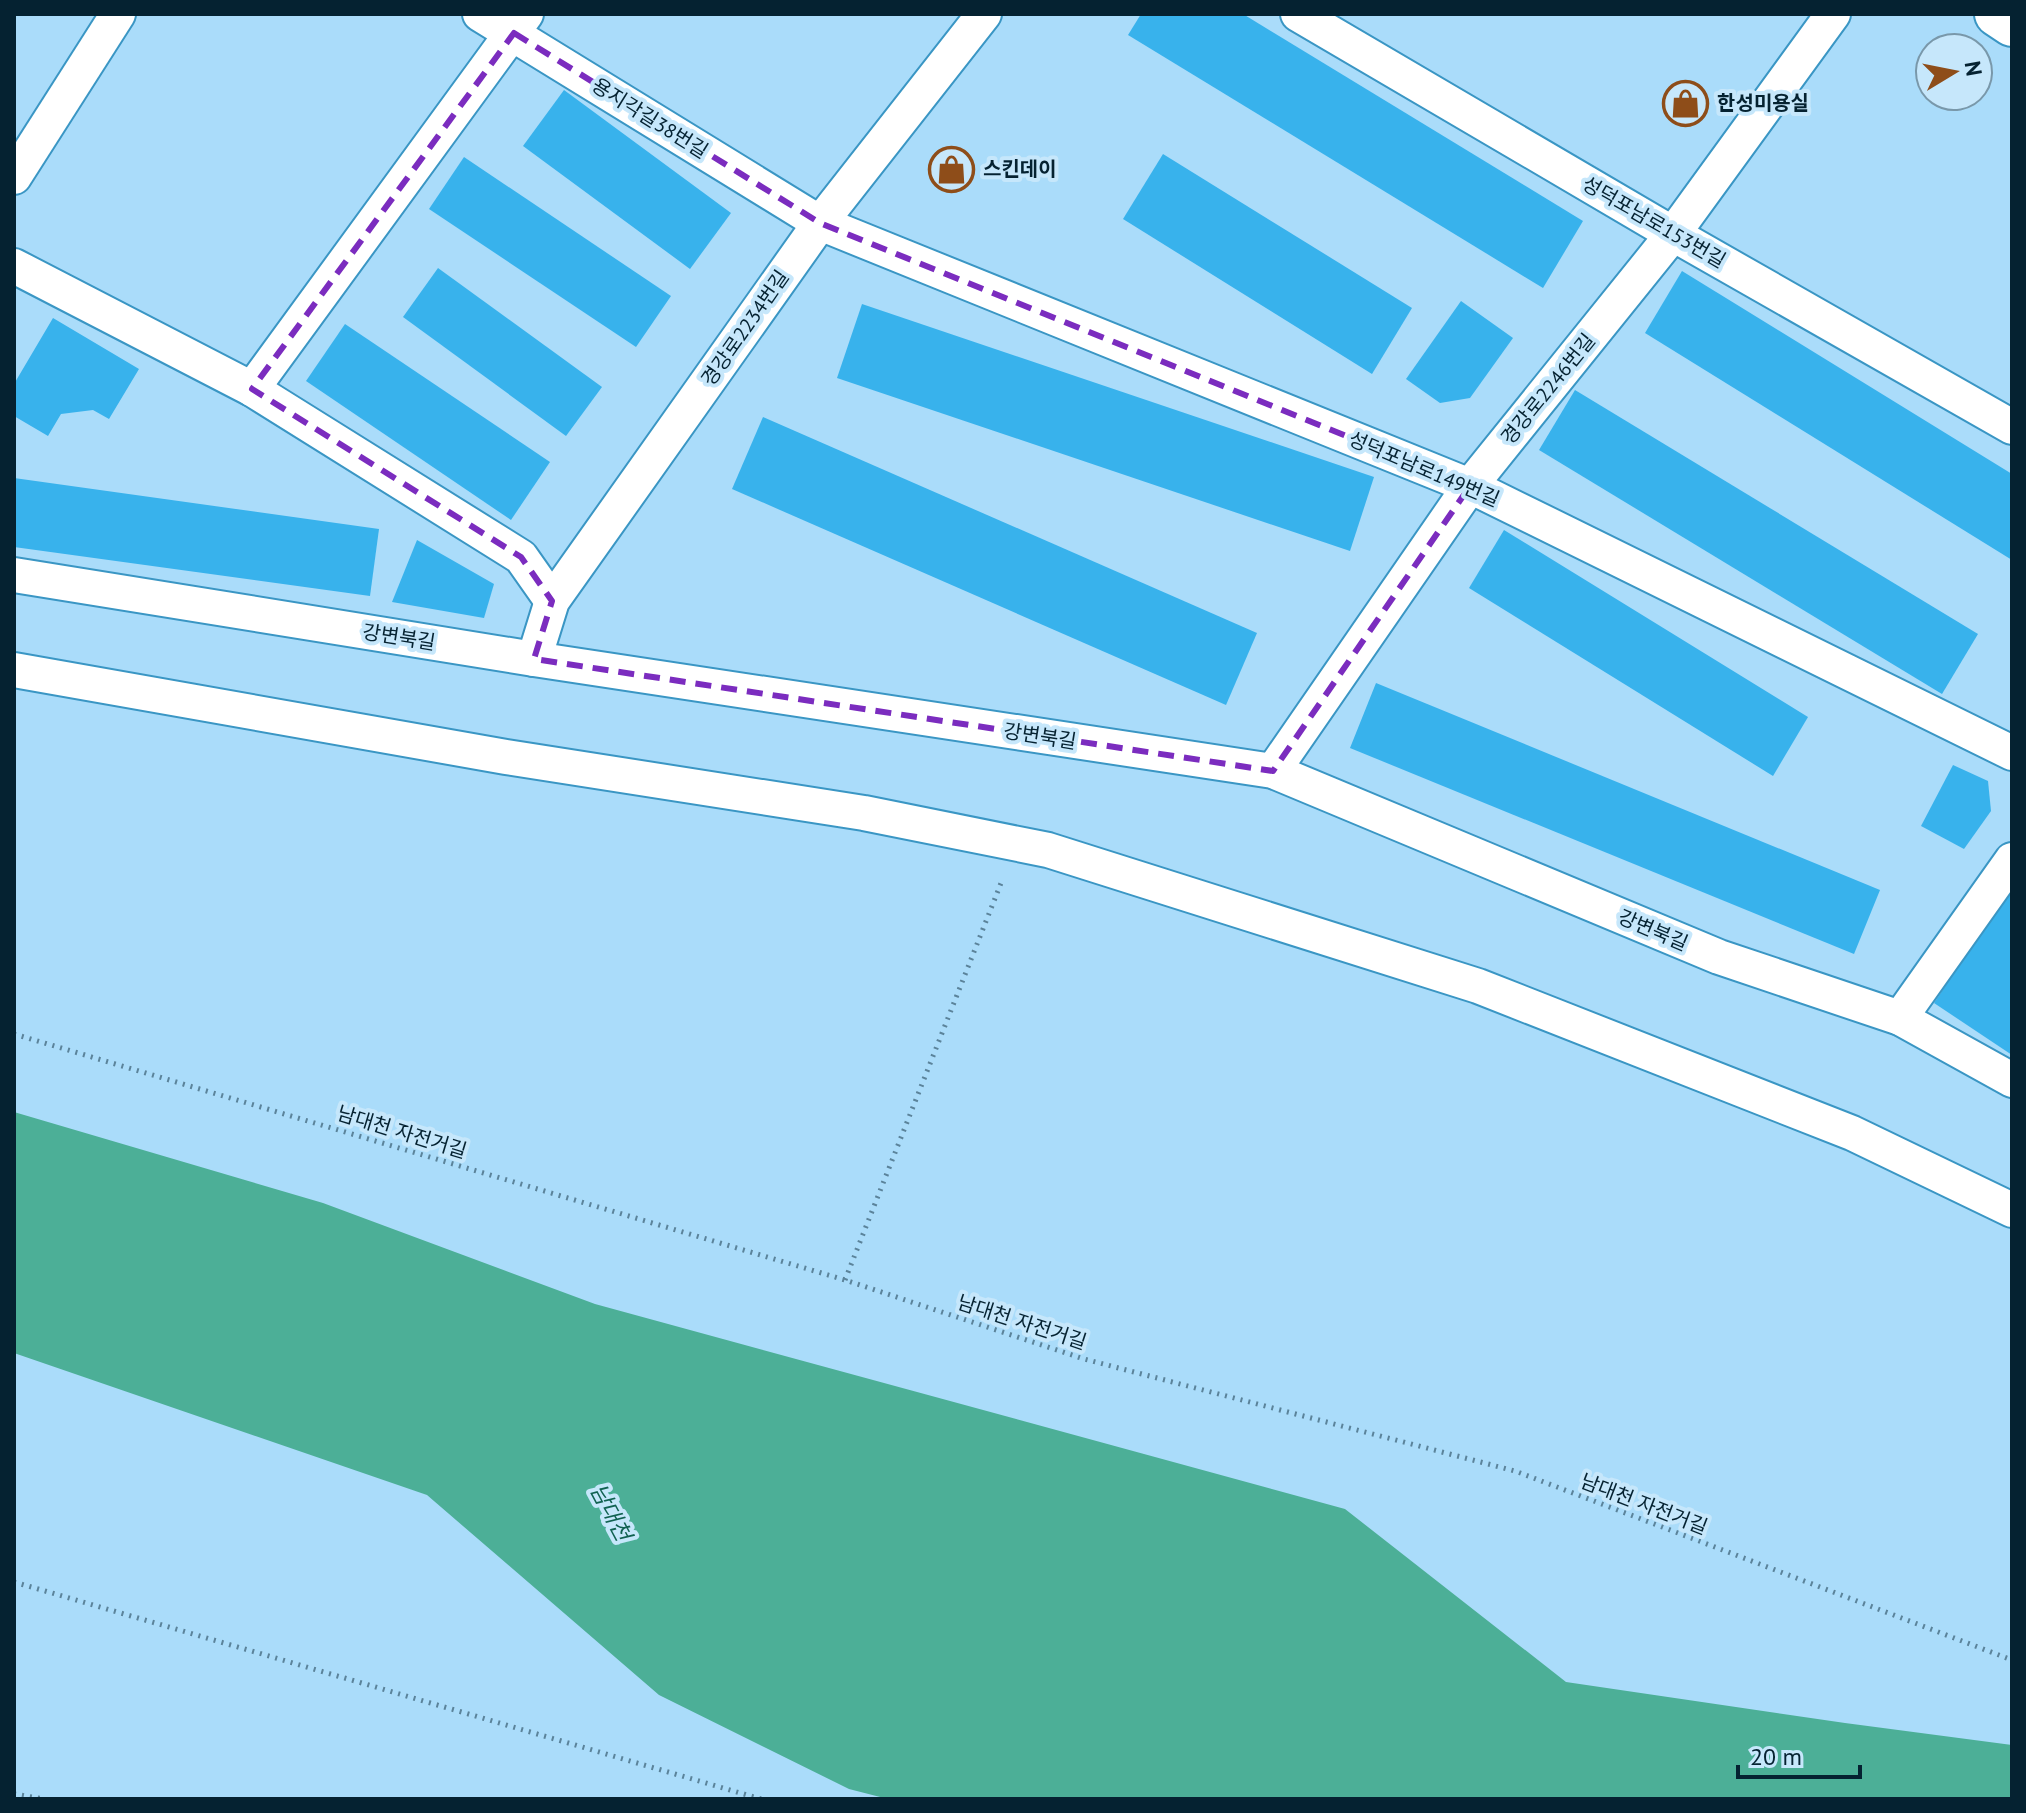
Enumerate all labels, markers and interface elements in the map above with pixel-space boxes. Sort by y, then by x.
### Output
north arrow [1914,32,1994,112]
text: N [1959,59,1989,78]
street label: 용지각길38번길 [587,72,713,164]
shop icon: 한성미용실 [1662,79,1710,127]
place label: 한성미용실 [1717,90,1809,116]
shop icon: 스킨데이 [928,145,976,193]
place label: 스킨데이 [983,156,1057,182]
street label: 성덕포남로153번길 [1578,170,1730,274]
street label: 경강로2234번길 [695,265,795,391]
street label: 경강로2246번길 [1495,328,1601,450]
street label: 성덕포남로149번길 [1345,425,1503,513]
street label: 강변북길 [361,618,437,656]
street label: 강변북길 [1002,717,1078,755]
street label: 강변북길 [1614,904,1692,956]
street label: 남대천 자전거길 [334,1100,470,1164]
street label: 남대천 자전거길 [954,1289,1090,1355]
street label: 남대천 자전거길 [1577,1468,1711,1540]
water label: 남대천 [584,1479,639,1548]
scale bar [1738,1729,1860,1779]
text: 20 m [1750,1741,1802,1772]

